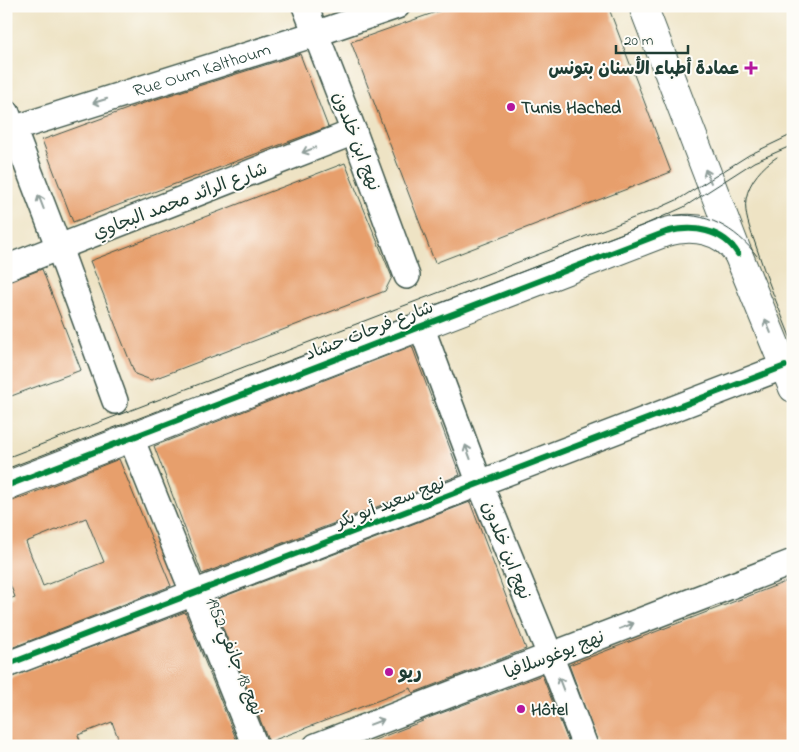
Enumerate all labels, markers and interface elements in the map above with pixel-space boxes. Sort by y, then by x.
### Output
scale bar [616,22,689,54]
text: 20 m [624,30,654,52]
street label: Rue Oum Kalthoum [130,38,274,105]
place label: عمادة أطباء الأسنان بتونس [548,56,740,83]
marker: عمادة أطباء الأسنان بتونس [744,61,758,75]
street label: نهج ابن خلدون [324,88,386,195]
place label: Tunis Hached [521,96,622,122]
one-way arrow [93,97,109,106]
marker: Tunis Hached [505,101,517,113]
one-way arrow [301,146,317,155]
street label: شارع الرائد محمد البجاوي [90,157,272,247]
one-way arrow [703,168,712,184]
one-way arrow [36,195,45,211]
street label: شارع فرحات حشاد [302,295,438,368]
one-way arrow [763,319,773,334]
one-way arrow [463,445,472,460]
street label: نهج سعيد أبو بكر [330,471,449,537]
street label: نهج ابن خلدون [474,498,537,604]
street label: نهج 18 جانفي 1952 [197,594,269,720]
one-way arrow [619,620,634,630]
street label: نهج يوغوسلافيا [501,625,609,687]
place label: ريو [397,661,422,687]
marker: ريو [383,666,395,678]
one-way arrow [556,677,565,692]
place label: Hôtel [531,698,568,724]
marker: Hôtel [515,703,527,715]
one-way arrow [369,717,385,726]

